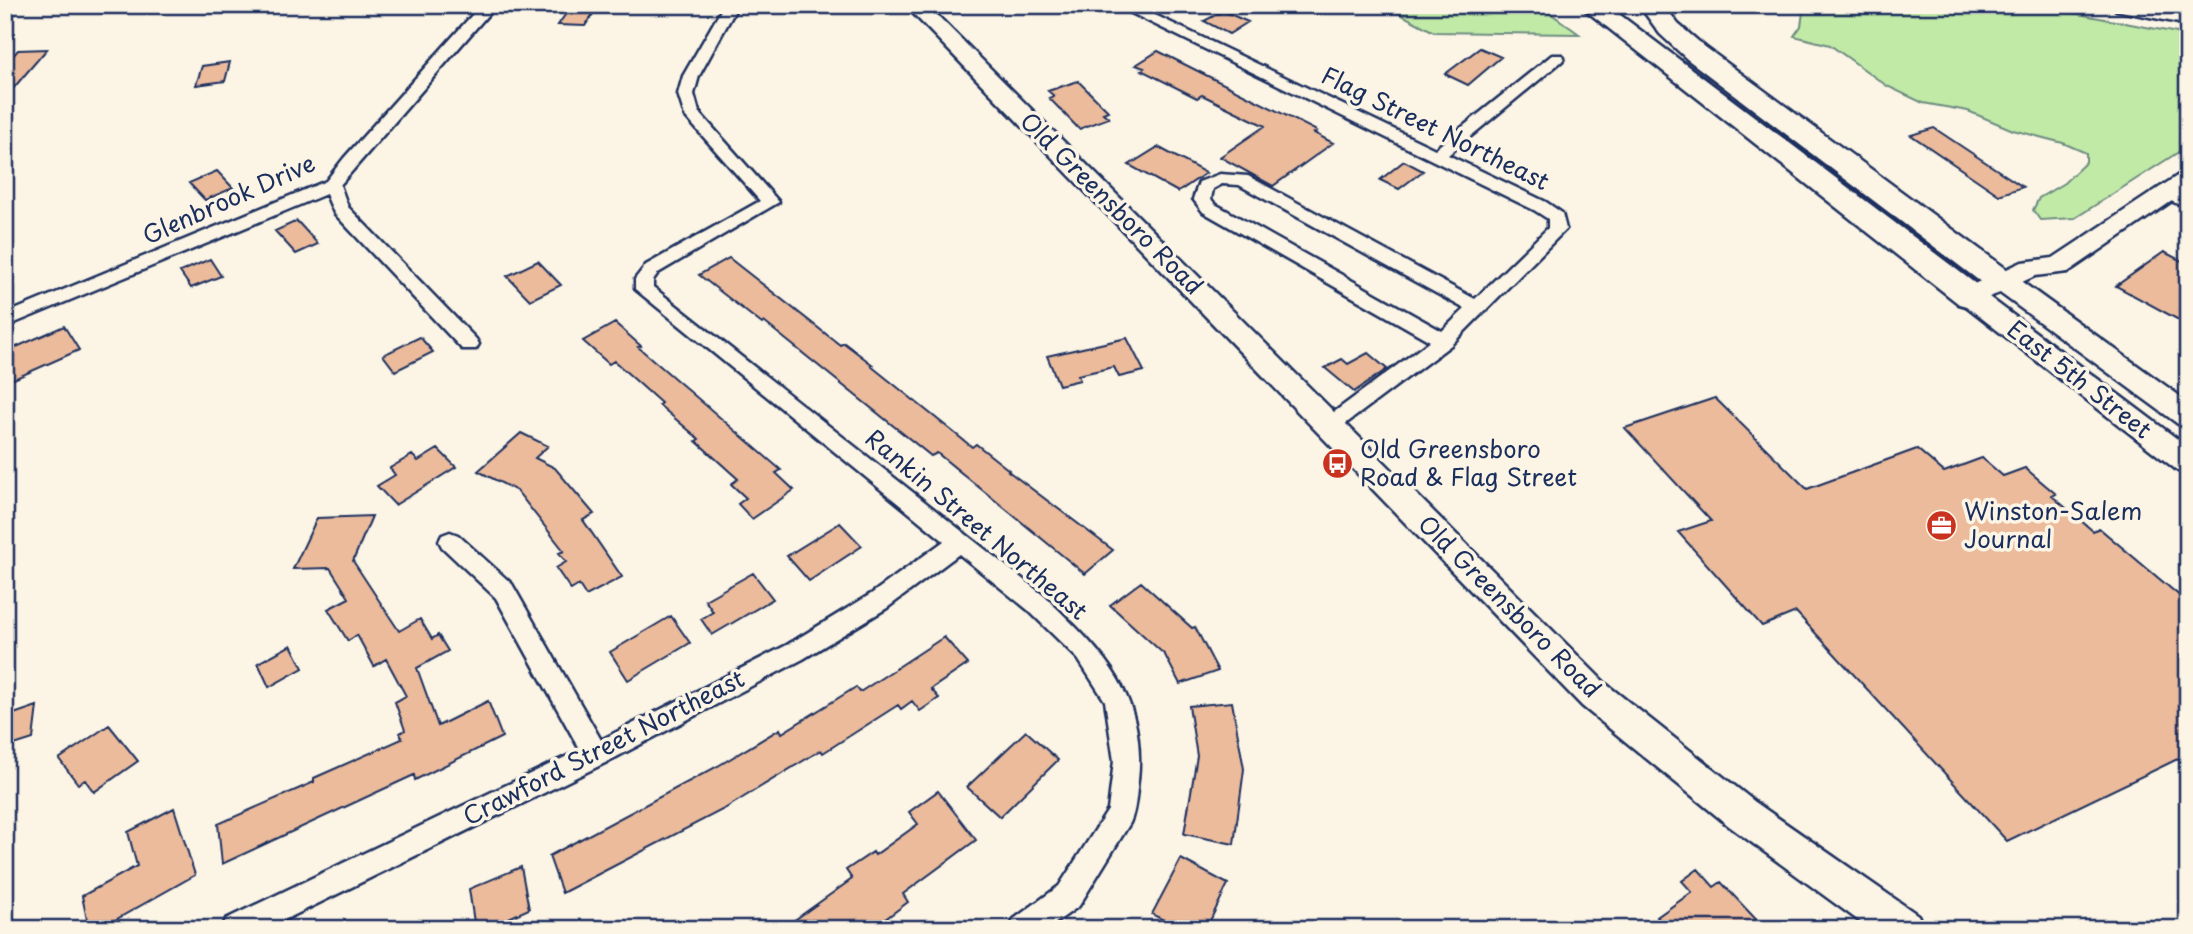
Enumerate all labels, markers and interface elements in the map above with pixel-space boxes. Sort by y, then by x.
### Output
street label: Flag Street Northeast [1316,56,1556,198]
street label: Old Greensboro Road [1013,103,1212,302]
street label: Glenbrook Drive [136,144,320,252]
street label: East 5th Street [2000,310,2160,447]
street label: Rankin Street Northeast [858,419,1096,628]
place label: Old Greensboro Road & Flag Street [1360,430,1577,494]
bus stop icon: Old Greensboro Road & Flag Street [1320,447,1354,481]
place label: Winston-Salem Journal [1964,492,2142,556]
street label: Old Greensboro Road [1411,506,1610,705]
office icon: Winston-Salem Journal [1924,509,1958,543]
street label: Crawford Street Northeast [456,659,750,833]

